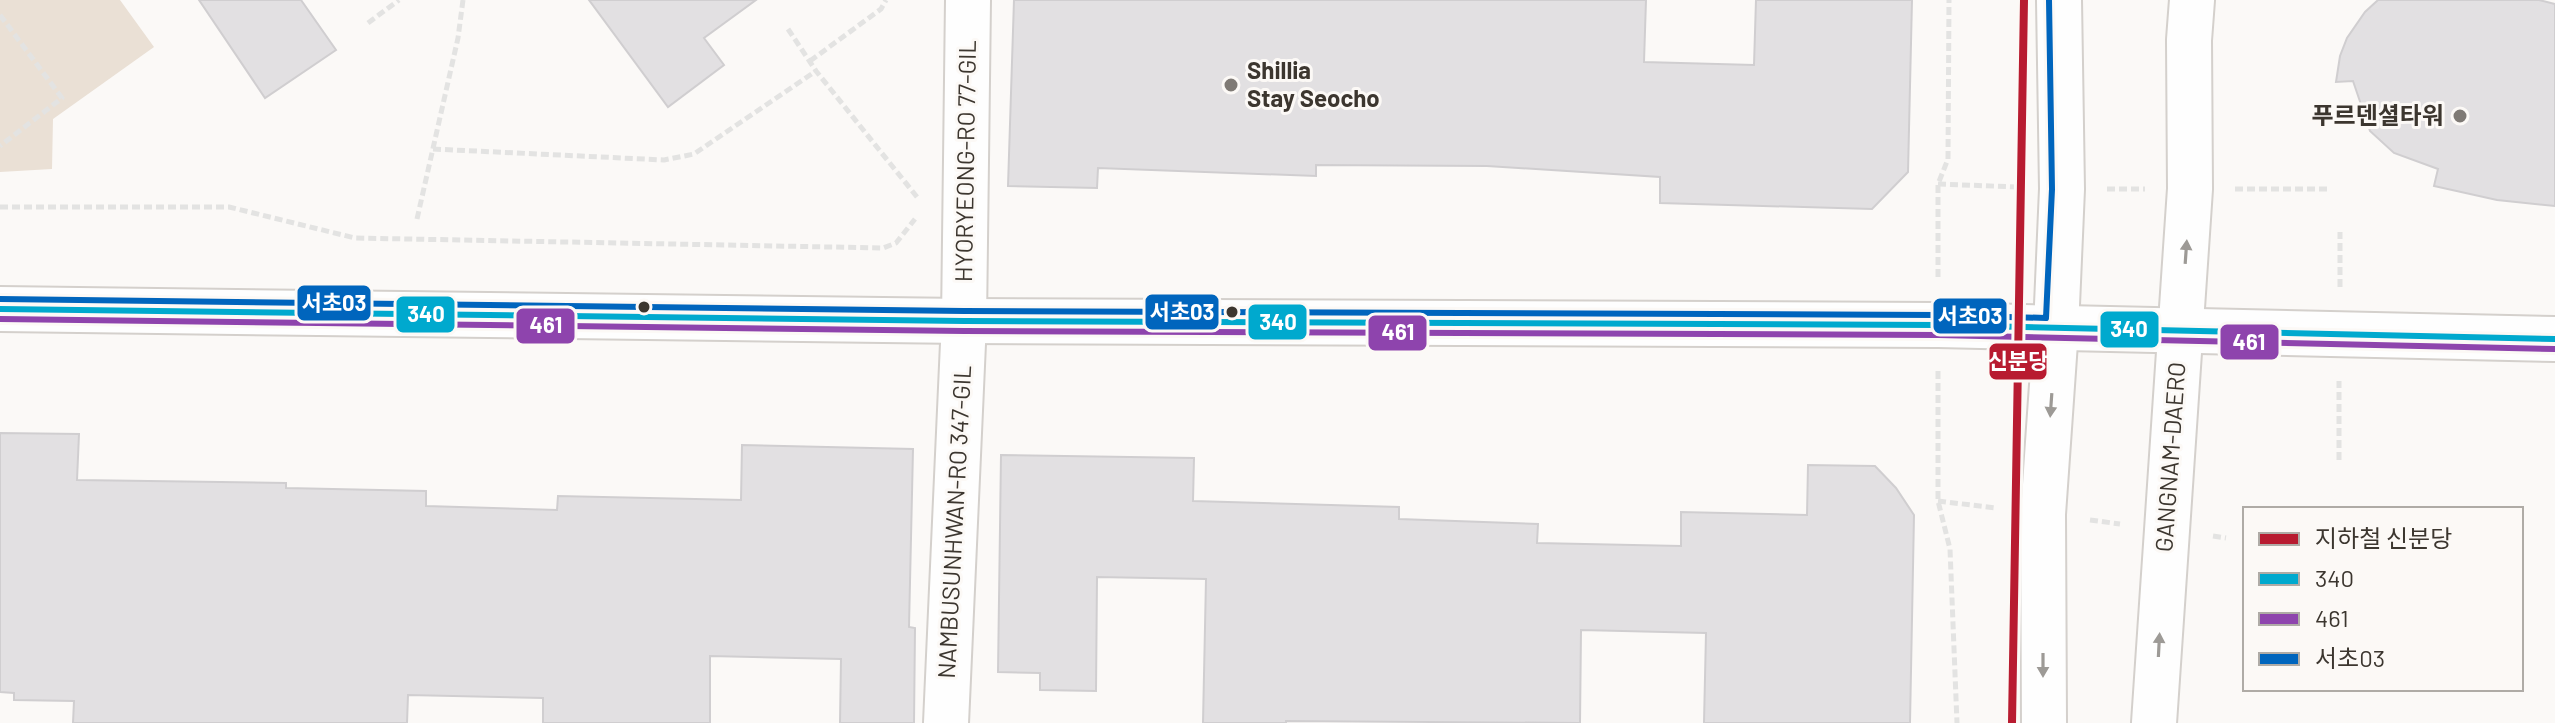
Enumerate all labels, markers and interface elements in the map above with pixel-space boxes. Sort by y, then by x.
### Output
street label: HYORYEONG-RO 77-GIL [948,40,981,282]
place label: Shillia Stay Seocho [1247,55,1380,112]
marker: Shillia Stay Seocho [1222,76,1240,94]
place label: 푸르덴셜타워 [2312,100,2444,129]
marker: 푸르덴셜타워 [2451,107,2469,125]
one-way arrow [2180,239,2193,264]
line badge: 서초03 [296,284,372,322]
text: 서초03 [302,289,366,315]
line badge: 서초03 [1144,293,1220,331]
line badge: 340 [395,295,456,334]
line badge: 서초03 [1932,297,2008,335]
text: 서초03 [1150,298,1214,324]
unlabelled marker [636,299,652,315]
text: 340 [407,300,445,326]
text: 서초03 [1938,302,2002,328]
line badge: 340 [1247,303,1308,341]
unlabelled marker [1224,304,1240,320]
line badge: 461 [515,307,576,345]
text: 340 [1259,308,1297,334]
line badge: 340 [2099,310,2160,349]
text: 461 [530,311,562,337]
line badge: 461 [1367,314,1428,352]
text: 340 [2110,315,2148,341]
text: 461 [1382,318,1414,344]
line badge: 461 [2219,323,2280,361]
text: 461 [2233,328,2265,354]
line badge: 신분당 [1988,342,2048,381]
text: 신분당 [1988,347,2048,373]
street label: GANGNAM-DAERO [2148,361,2191,553]
street label: NAMBUSUNHWAN-RO 347-GIL [931,364,976,679]
one-way arrow [2044,393,2057,418]
legend [2243,507,2523,691]
text: 지하철 신분당 [2315,523,2452,552]
text: 340 [2315,563,2354,592]
text: 461 [2315,603,2349,632]
one-way arrow [2152,632,2165,657]
text: 서초03 [2315,643,2385,672]
one-way arrow [2037,653,2049,678]

